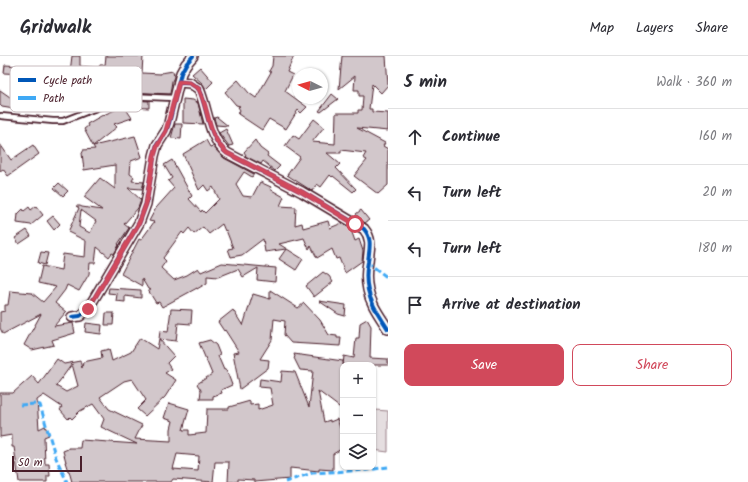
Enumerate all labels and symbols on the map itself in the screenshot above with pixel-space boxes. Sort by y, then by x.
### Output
legend [10,66,142,112]
north arrow [292,68,328,104]
text: Cycle path [43,72,92,90]
text: Path [43,90,64,108]
route start [346,215,364,233]
route end [79,300,97,318]
scale bar [12,454,82,473]

